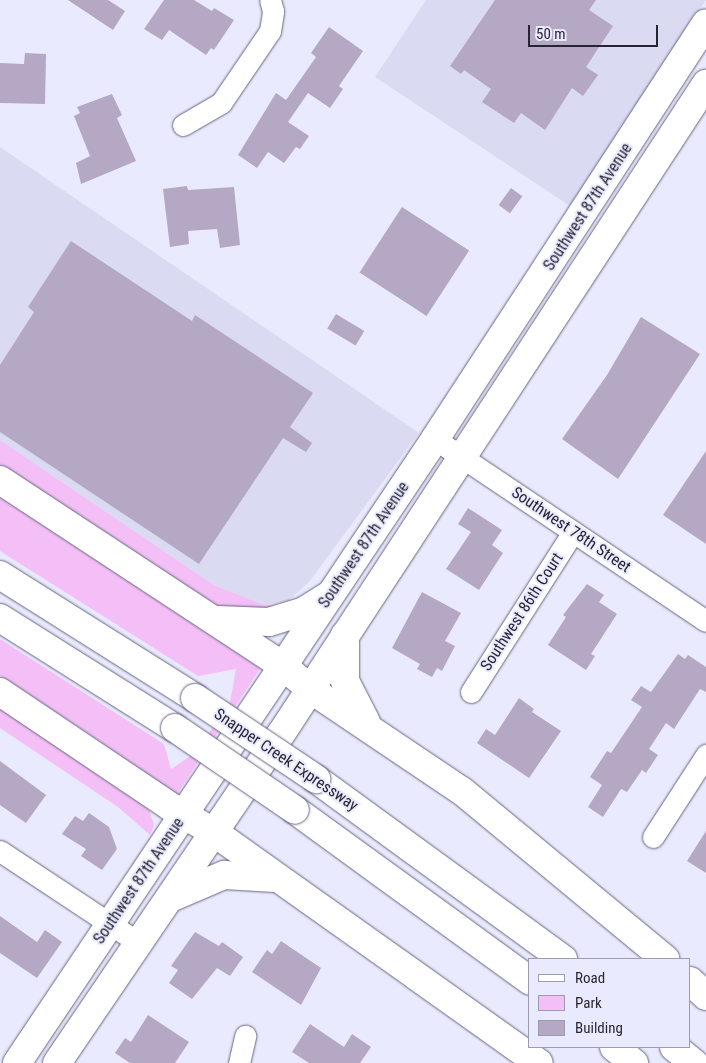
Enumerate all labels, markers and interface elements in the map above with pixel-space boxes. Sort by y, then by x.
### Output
scale bar [531,15,661,47]
text: 50 m [536,25,566,43]
street label: Southwest 87th Avenue [540,140,636,274]
street label: Southwest 87th Avenue [315,478,413,612]
street label: Southwest 78th Street [508,483,634,577]
street label: Southwest 86th Court [477,549,567,675]
street label: Snapper Creek Expressway [210,705,362,815]
street label: Southwest 87th Avenue [90,814,188,948]
legend [528,958,691,1048]
text: Road [575,969,605,987]
text: Park [575,994,602,1012]
text: Building [575,1019,623,1037]

